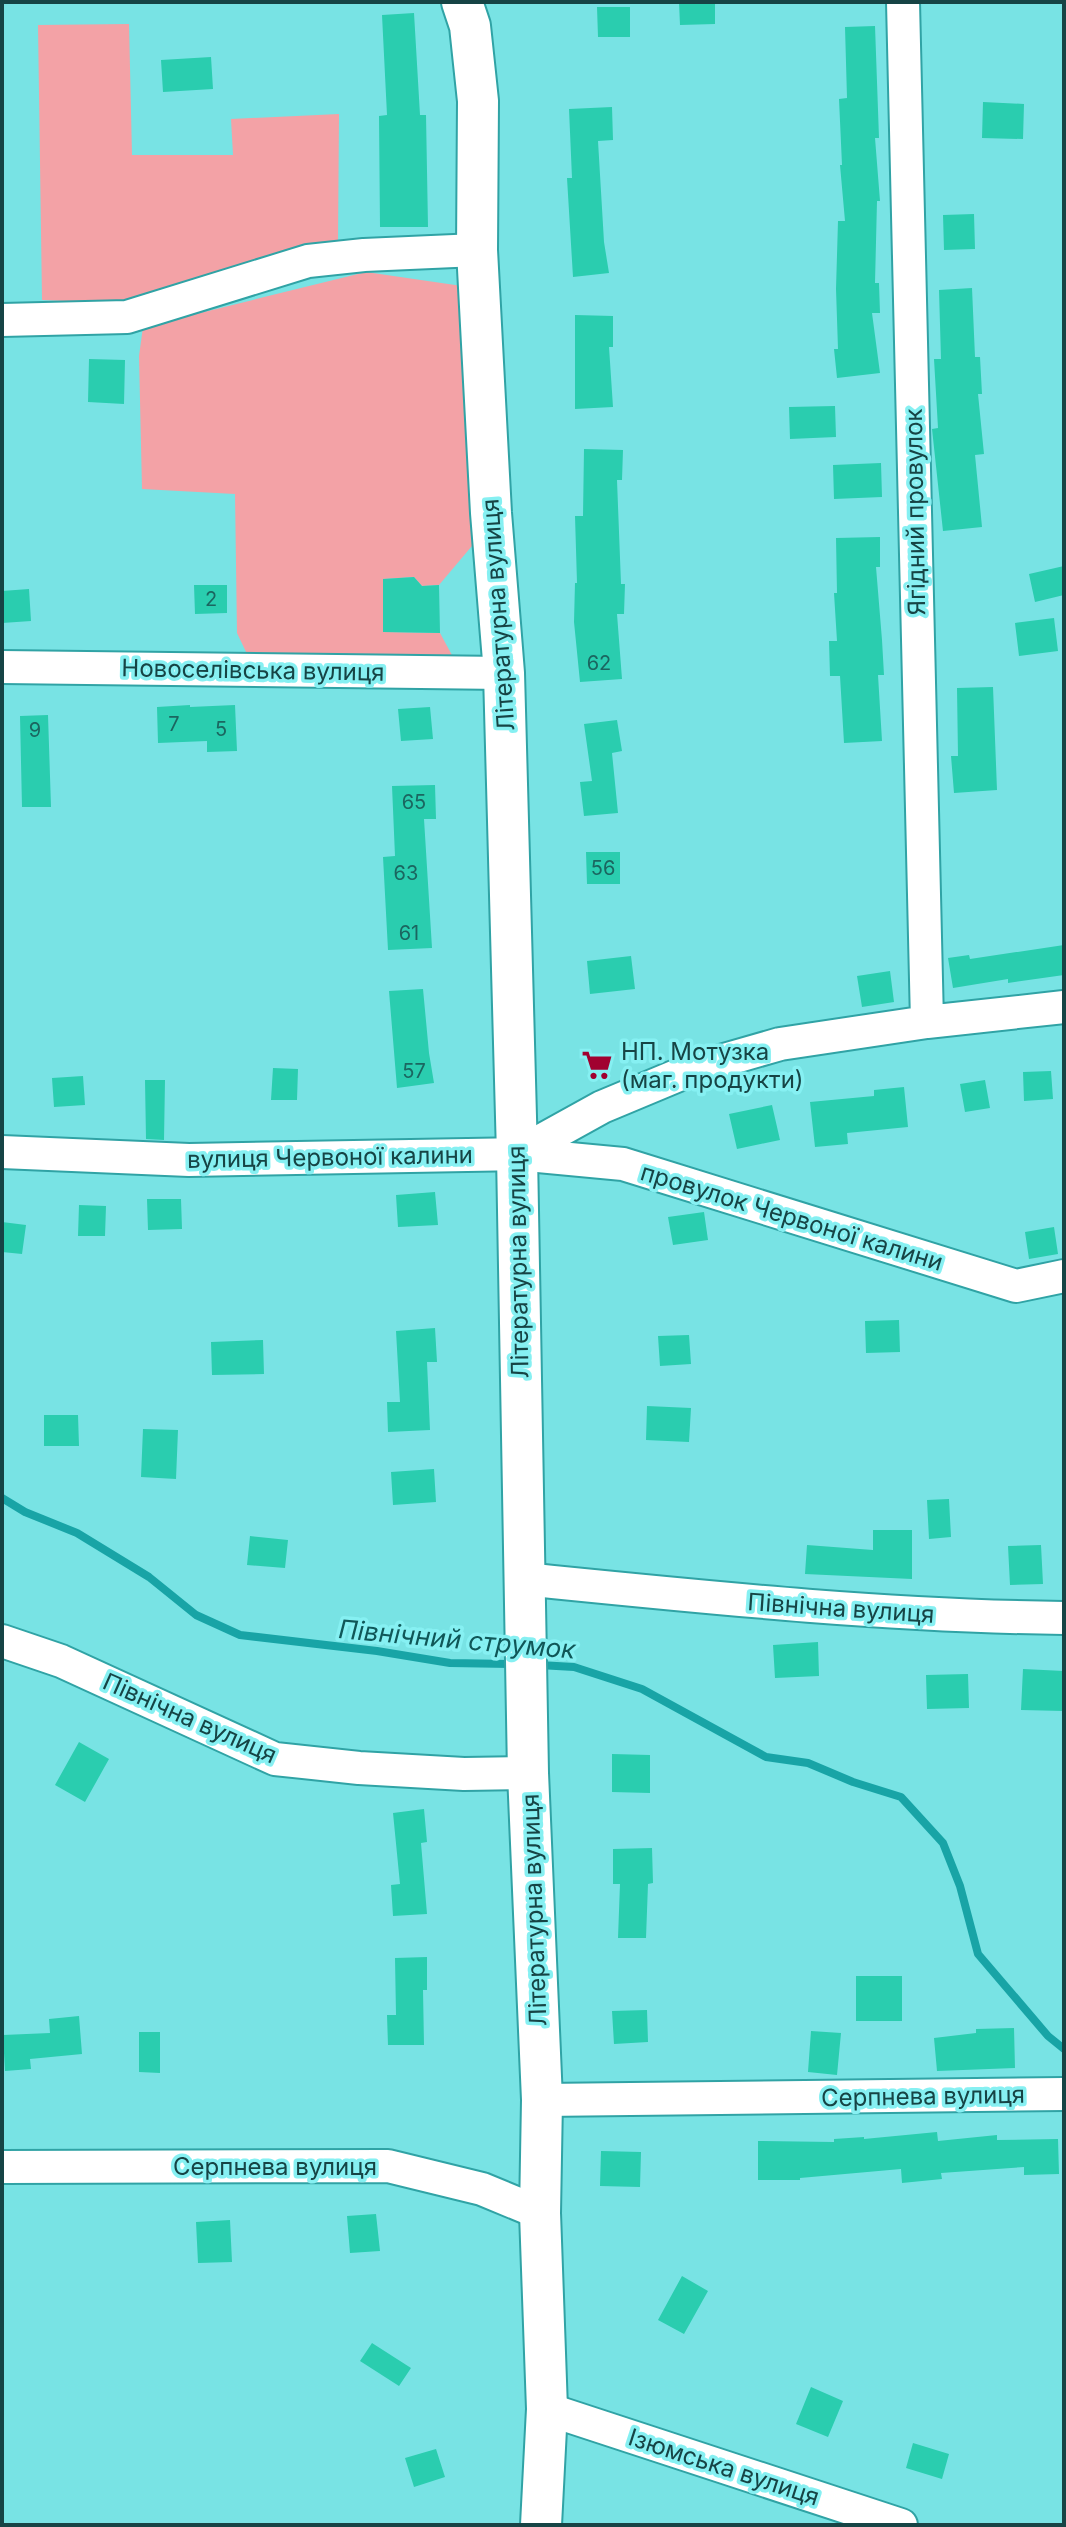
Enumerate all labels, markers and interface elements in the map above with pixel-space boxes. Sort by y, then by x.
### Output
street label: Ягідний провулок [899,408,931,616]
street label: Літературна вулиця [475,498,521,732]
house number: 2 [205,587,217,611]
house number: 62 [587,651,611,675]
street label: Новоселівська вулиця [121,653,385,687]
house number: 7 [168,712,180,736]
house number: 5 [215,717,227,741]
house number: 9 [29,718,41,742]
house number: 65 [402,790,426,814]
house number: 56 [591,856,615,880]
house number: 63 [394,861,418,885]
house number: 61 [399,921,419,945]
place label: НП. Мотузка (маг. продукти) [621,1037,804,1094]
supermarket icon: НП. Мотузка (маг. продукти) [580,1048,614,1082]
house number: 57 [402,1059,426,1083]
street label: вулиця Червоної калини [187,1140,473,1174]
street label: Літературна вулиця [501,1145,535,1379]
street label: провулок Червоної калини [637,1157,947,1277]
street label: Північна вулиця [747,1587,935,1629]
water label: Північний струмок [337,1613,578,1665]
street label: Північна вулиця [99,1667,281,1769]
street label: Літературна вулиця [515,1793,553,2027]
street label: Серпнева вулиця [821,2080,1025,2112]
street label: Серпнева вулиця [173,2152,377,2181]
street label: Ізюмська вулиця [625,2422,823,2512]

